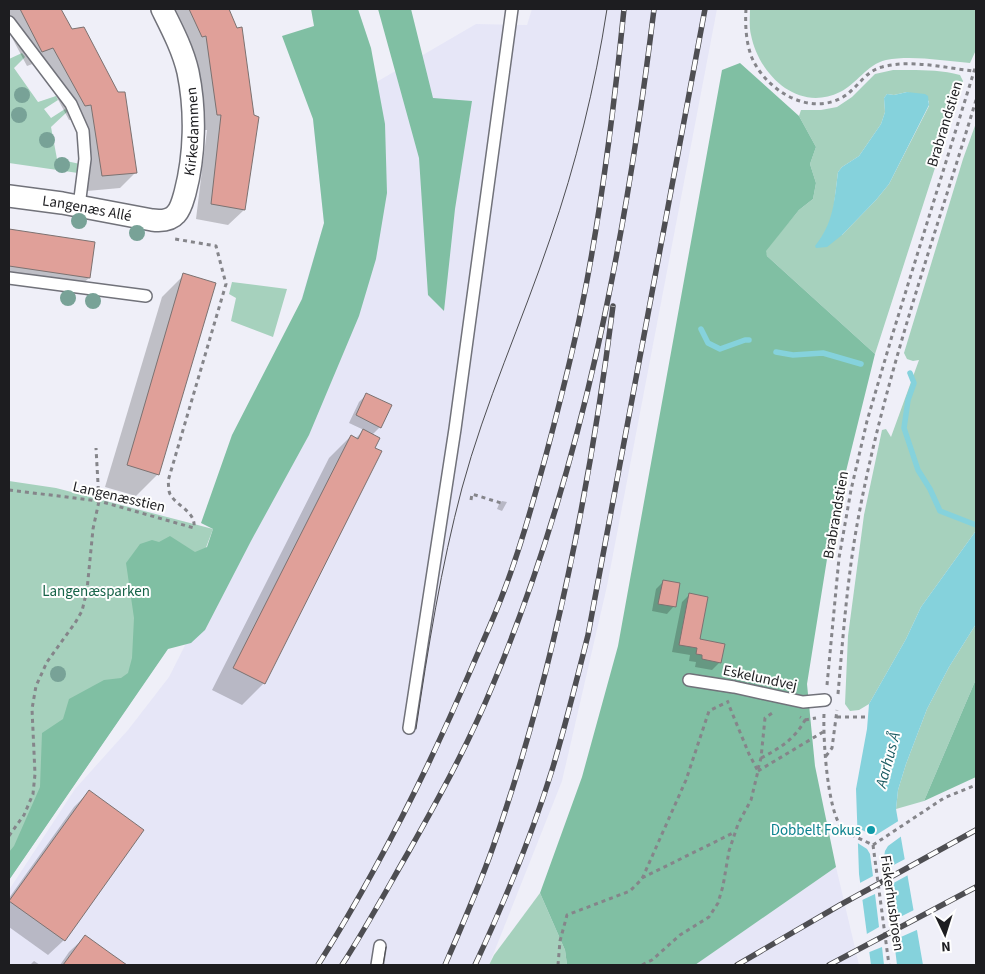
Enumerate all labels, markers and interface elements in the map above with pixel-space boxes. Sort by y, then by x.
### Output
street label: Brabrandstien [922,78,968,170]
street label: Kirkedammen [179,86,204,177]
street label: Langenæs Allé [41,190,133,226]
street label: Brabrandstien [818,469,854,561]
street label: Langenæsstien [71,476,167,518]
park label: Langenæsparken [42,581,150,602]
street label: Eskelundvej [721,660,799,696]
water label: Aarhus Å [870,730,906,791]
place label: Dobbelt Fokus [771,820,861,841]
marker: Dobbelt Fokus [865,824,877,836]
street label: Fiskerhusbroen [875,854,909,952]
north arrow [920,909,970,959]
text: N [940,936,951,956]

